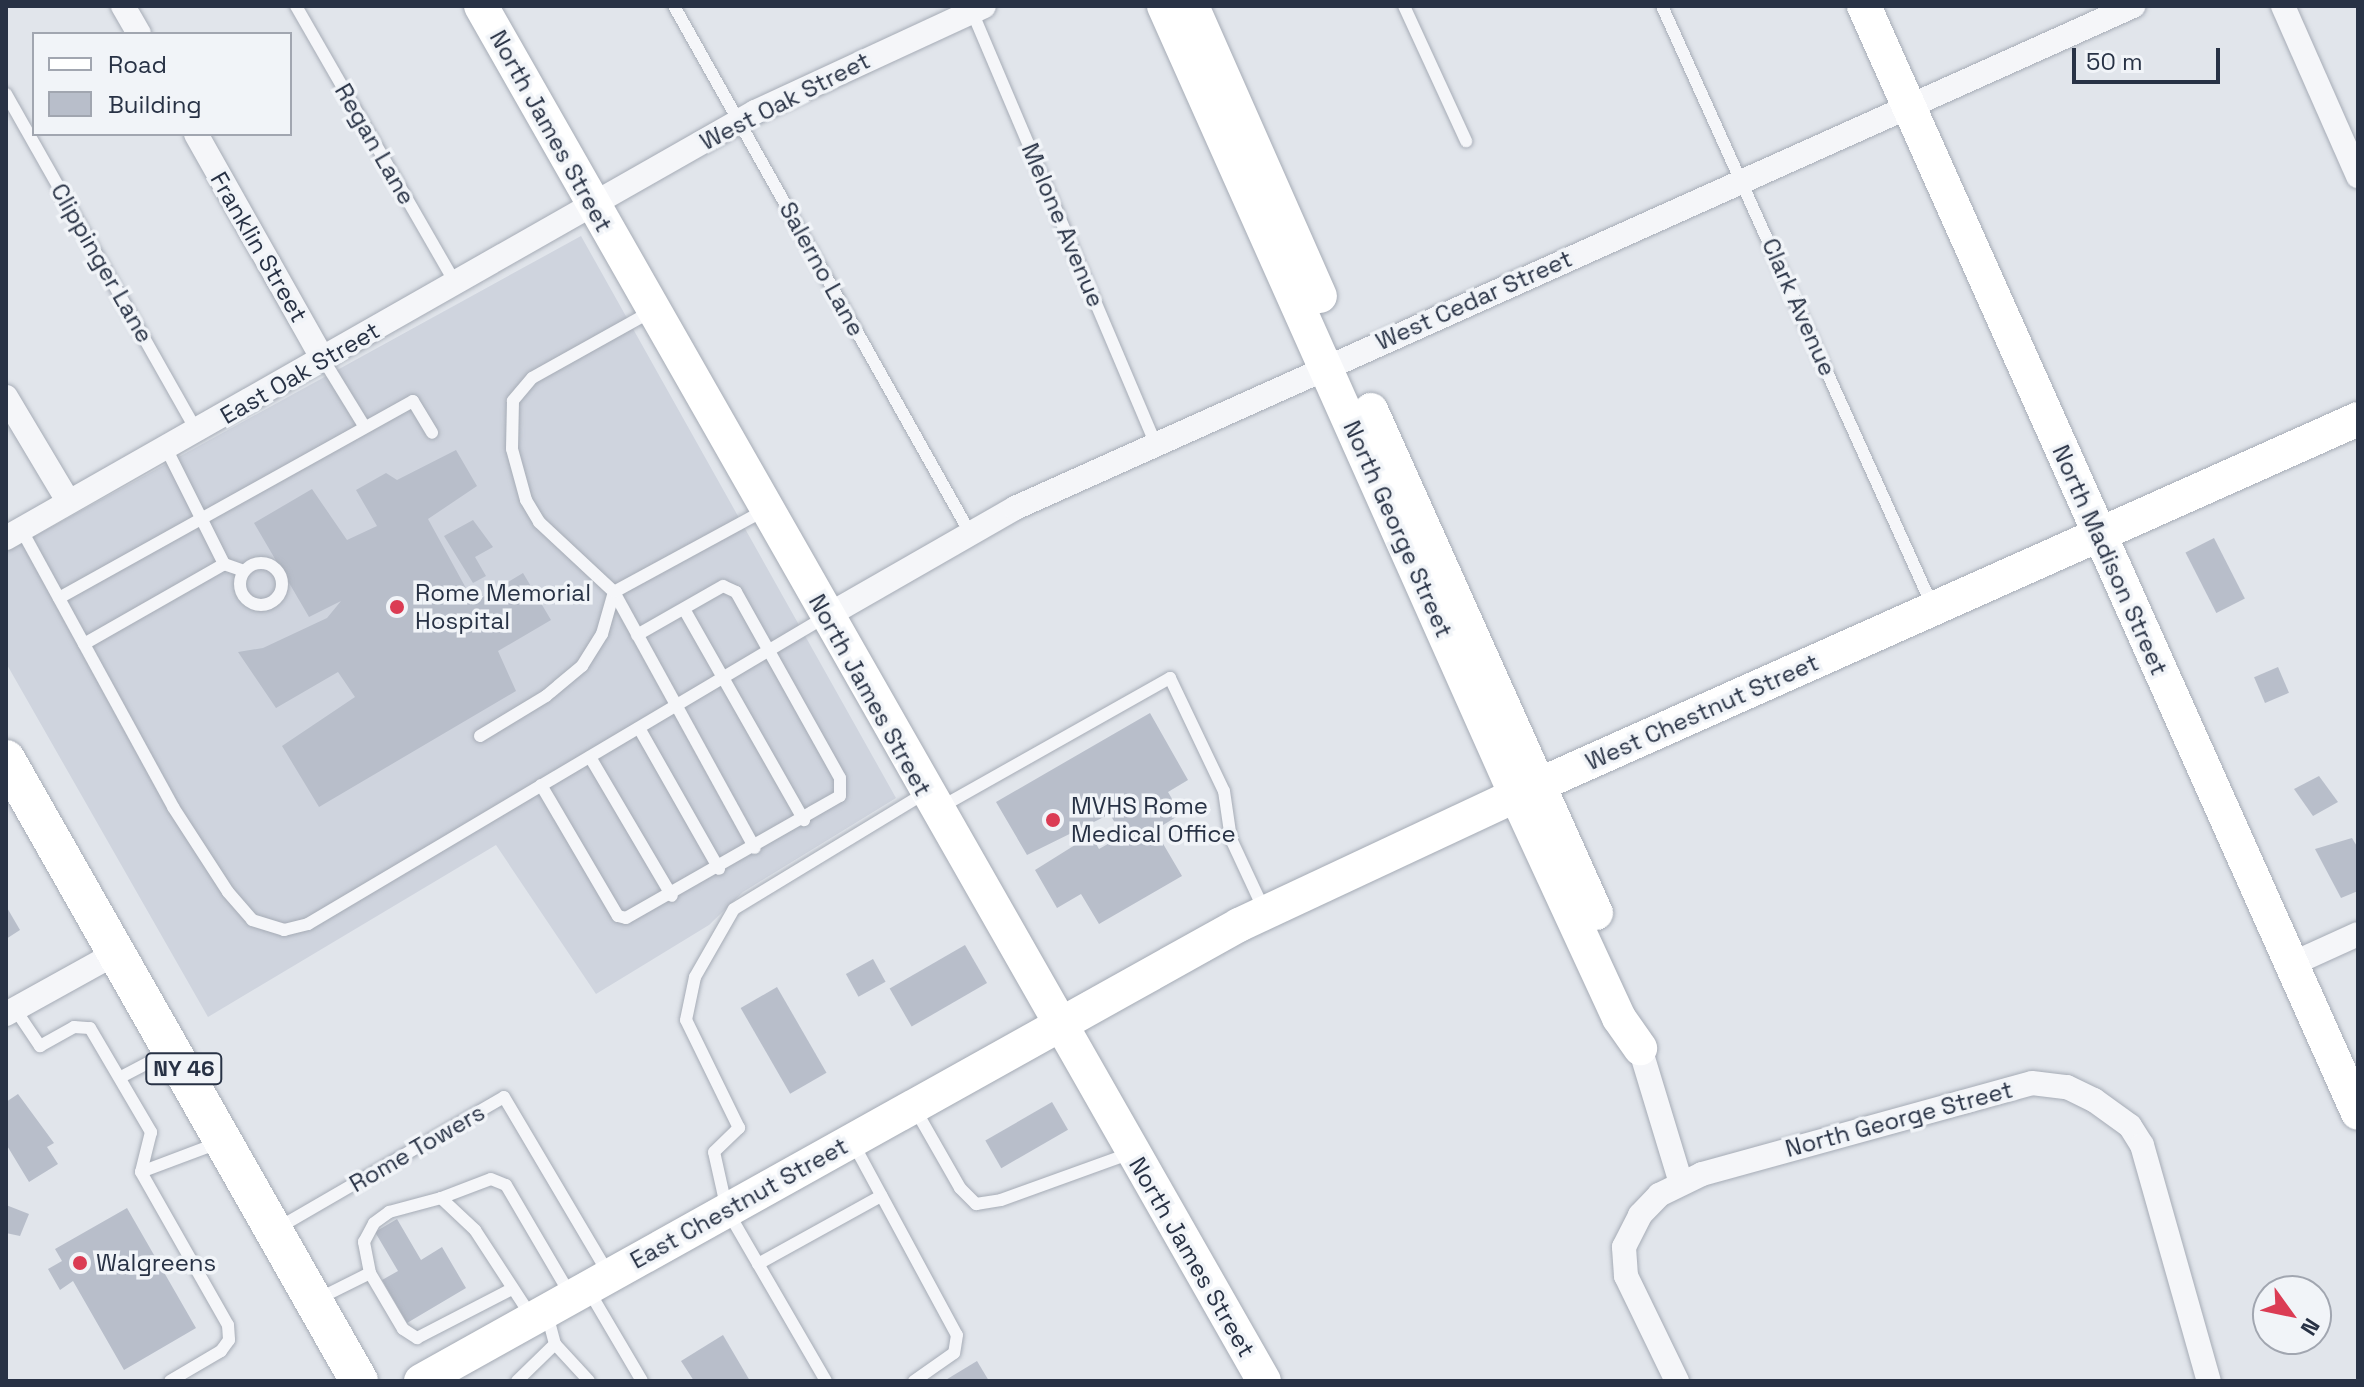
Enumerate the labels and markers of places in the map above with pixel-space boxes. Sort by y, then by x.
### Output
place label: Rome Memorial Hospital [415,579,591,635]
marker: Rome Memorial Hospital [386,596,408,618]
place label: MVHS Rome Medical Office [1071,792,1236,848]
marker: MVHS Rome Medical Office [1042,809,1064,831]
place label: Walgreens [96,1249,216,1277]
marker: Walgreens [71,1254,89,1272]

